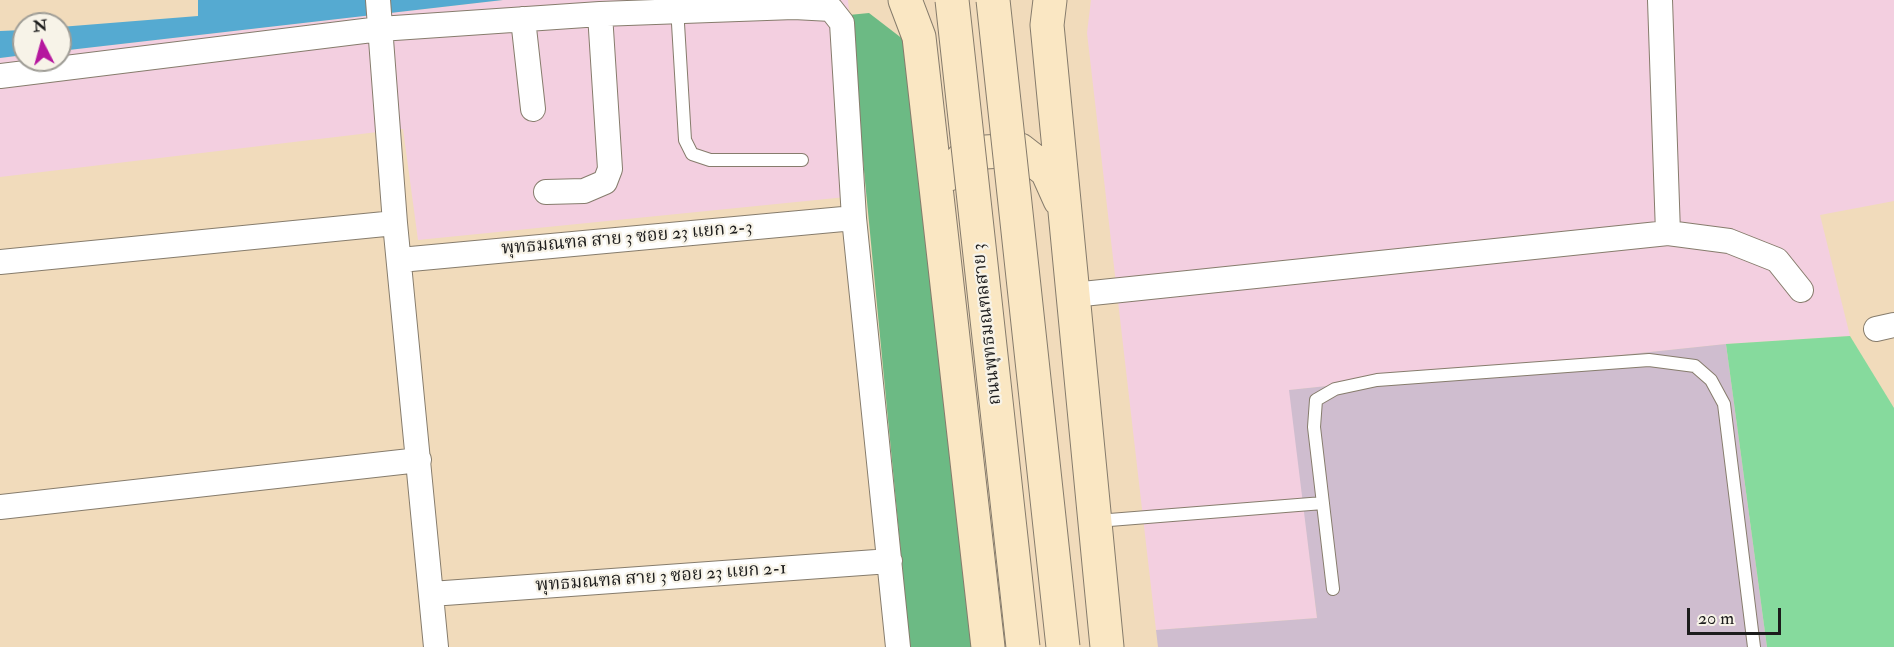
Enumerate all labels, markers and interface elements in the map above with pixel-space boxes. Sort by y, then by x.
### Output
north arrow [12,12,72,72]
text: N [32,15,48,37]
street label: พุทธมณฑล สาย 3 ซอย 23 แยก 2-3 [501,217,753,261]
street label: ถนนพุทธมณฑลสาย 3 [969,242,1007,406]
street label: พุทธมณฑล สาย 3 ซอย 23 แยก 2-1 [535,558,787,598]
scale bar [1690,596,1784,634]
text: 20 m [1698,607,1734,630]

